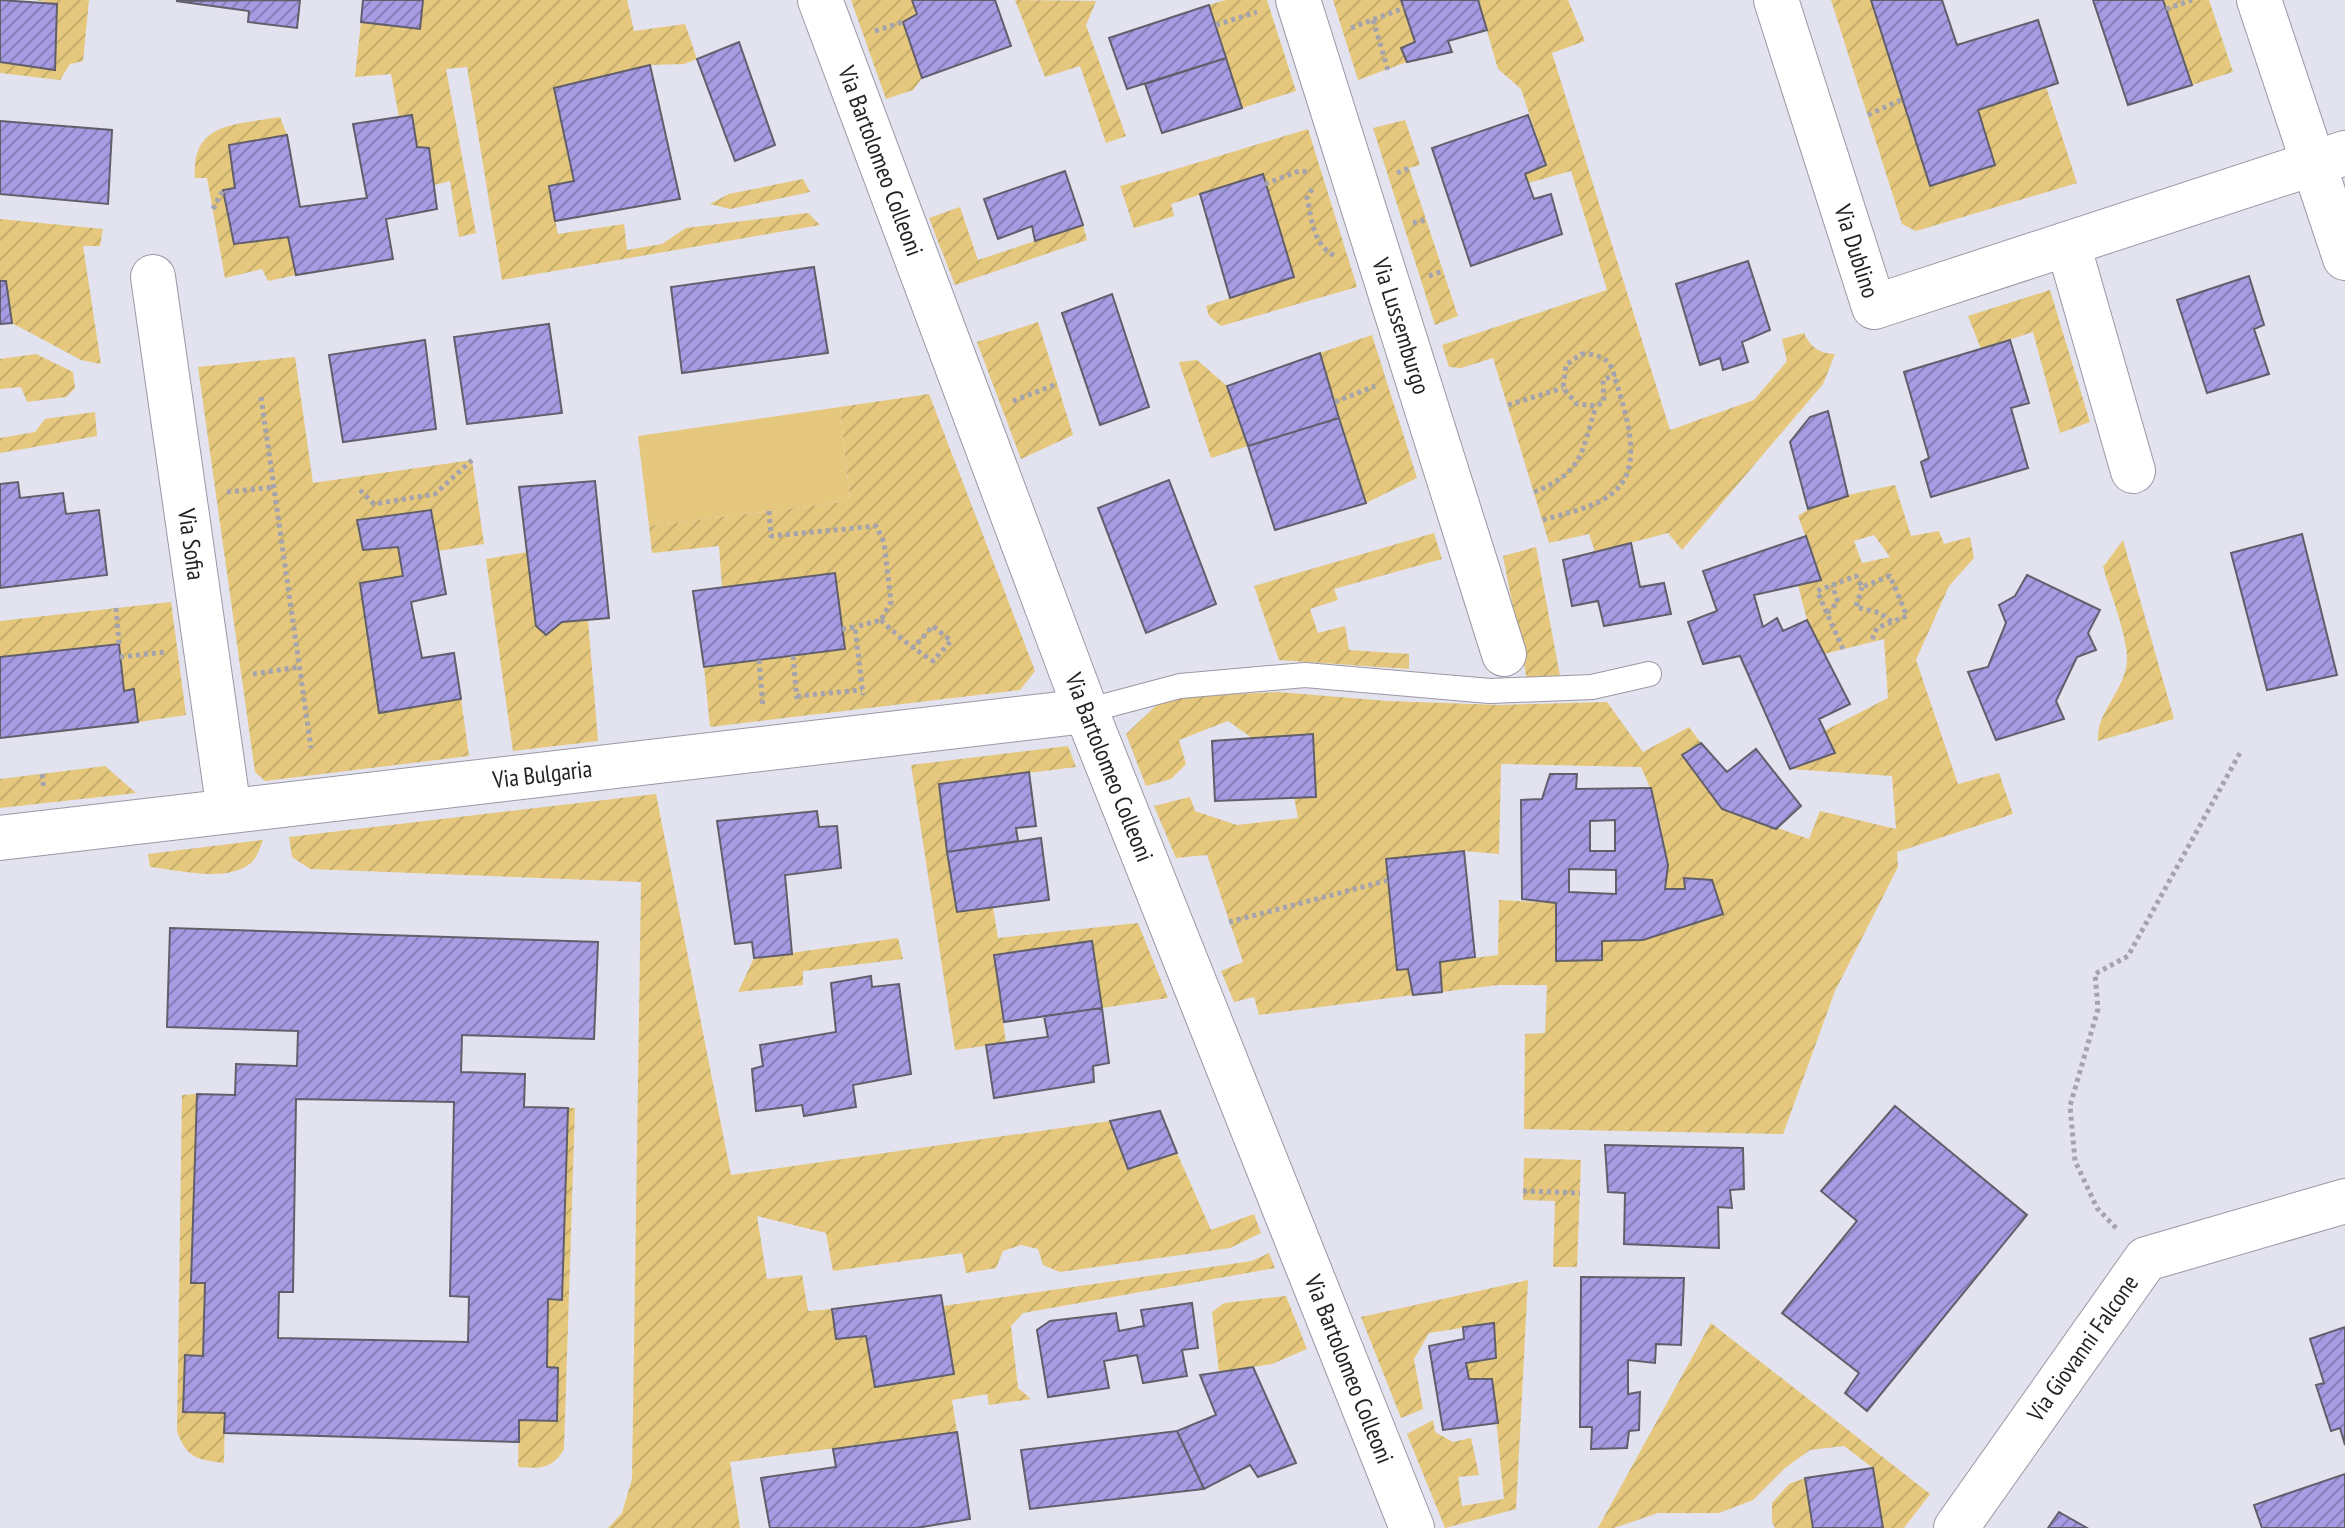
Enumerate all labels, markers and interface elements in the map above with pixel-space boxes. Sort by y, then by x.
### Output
street label: Via Bartolomeo Colleoni [831,61,930,260]
street label: Via Dublino [1827,200,1886,302]
street label: Via Lussemburgo [1365,253,1437,398]
street label: Via Sofia [171,506,212,582]
street label: Via Bartolomeo Colleoni [1058,668,1161,866]
street label: Via Bulgaria [490,753,594,795]
street label: Via Bartolomeo Colleoni [1297,1269,1401,1468]
street label: Via Giovanni Falcone [2019,1269,2145,1428]

